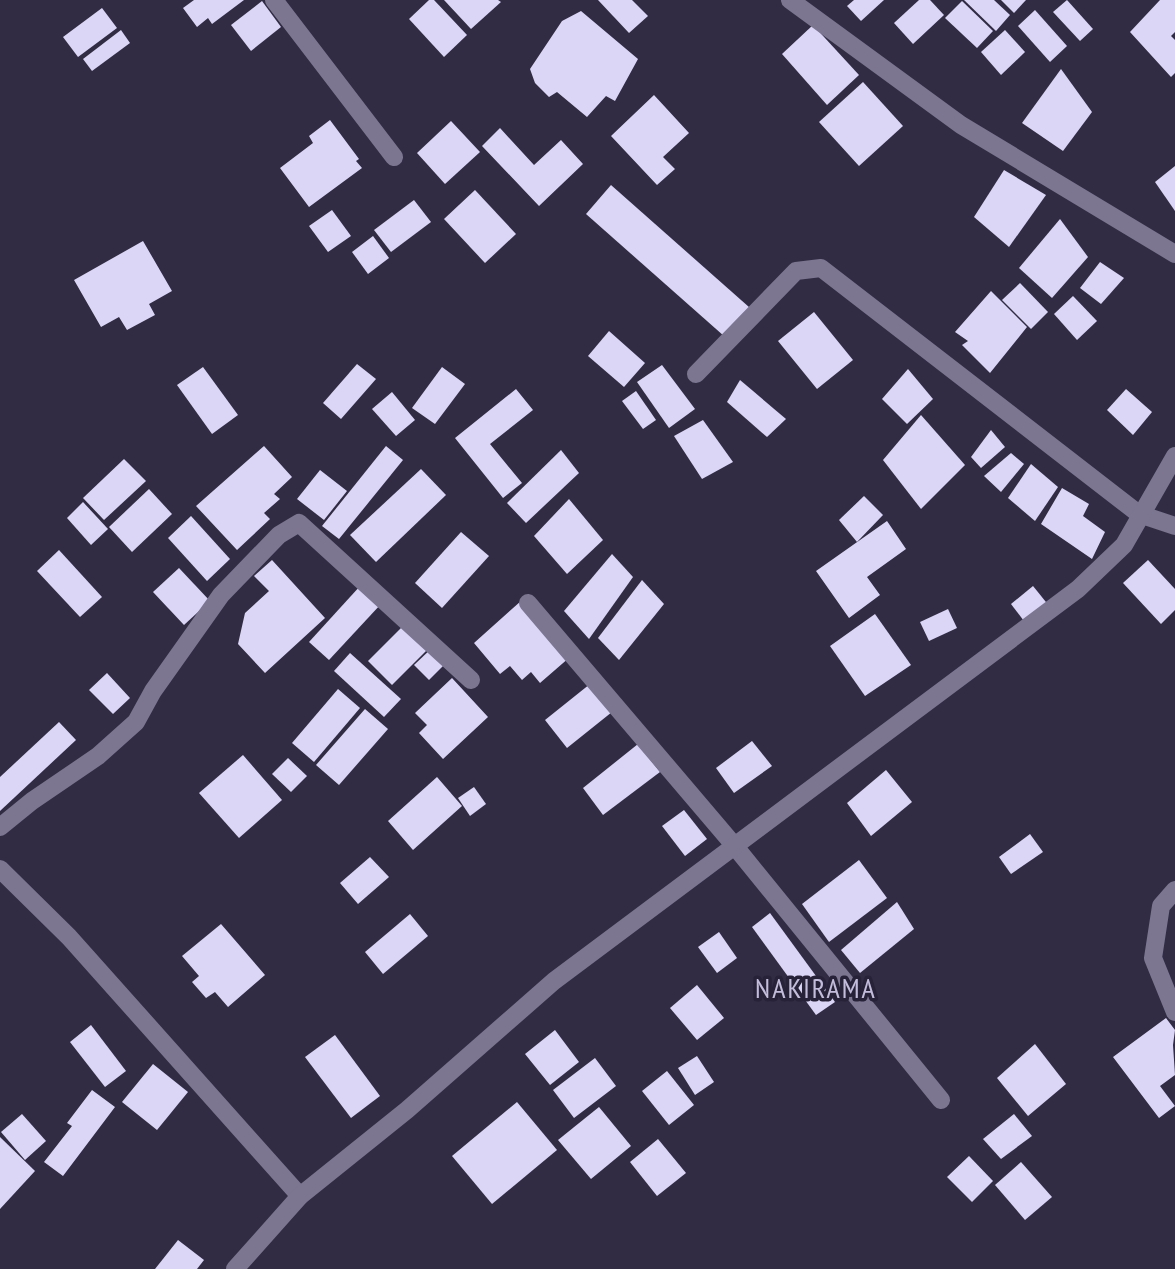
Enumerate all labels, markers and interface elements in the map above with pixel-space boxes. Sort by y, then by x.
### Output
district label: NAKIRAMA [755,969,877,1006]

